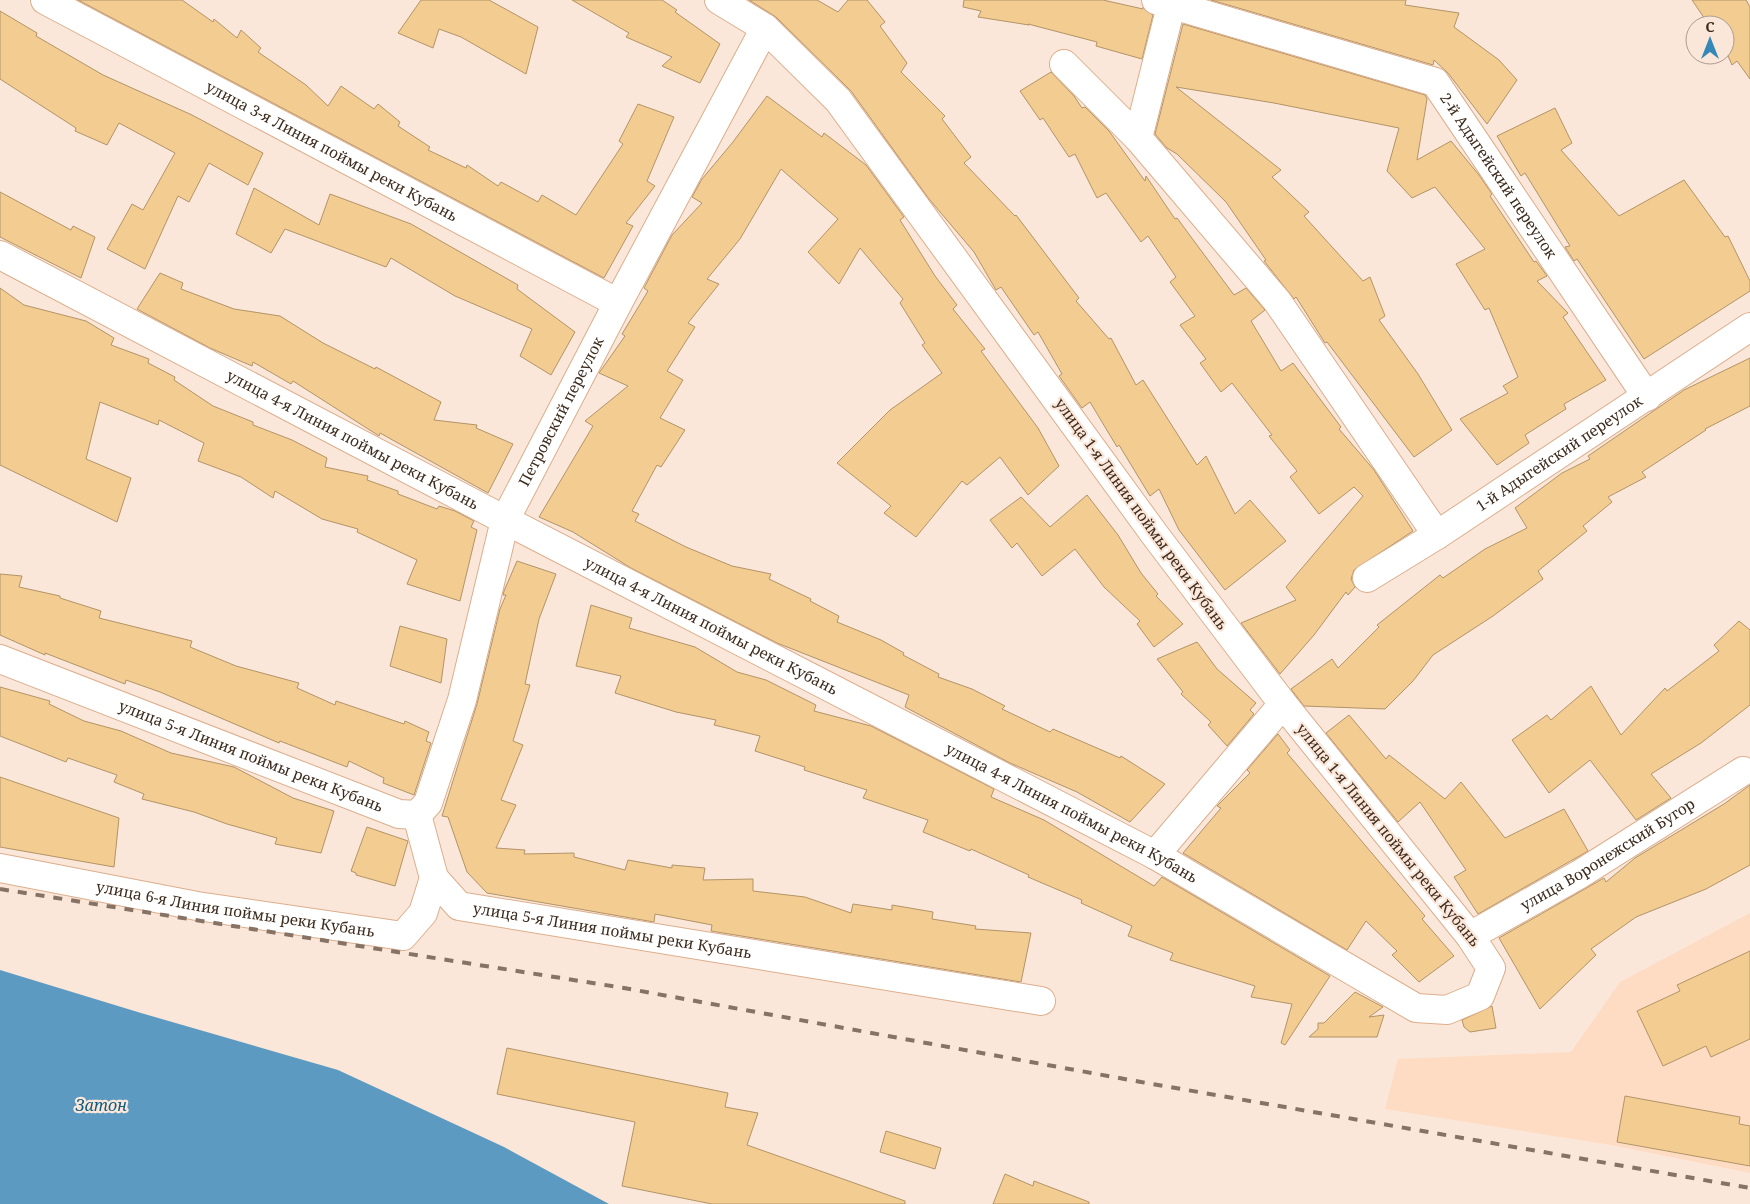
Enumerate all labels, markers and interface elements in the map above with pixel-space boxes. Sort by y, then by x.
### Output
north arrow [1685,15,1735,65]
text: С [1705,17,1715,36]
street label: улица 3-я Линия поймы реки Кубань [203,76,461,225]
street label: 2-й Адыгейский переулок [1436,89,1562,262]
street label: Петровский переулок [513,333,608,489]
street label: улица 4-я Линия поймы реки Кубань [223,365,482,513]
street label: 1-й Адыгейский переулок [1472,390,1646,515]
street label: улица 1-я Линия поймы реки Кубань [1051,394,1233,633]
street label: улица 4-я Линия поймы реки Кубань [581,552,841,699]
street label: улица 5-я Линия поймы реки Кубань [116,695,386,816]
street label: улица 1-я Линия поймы реки Кубань [1292,719,1485,950]
street label: улица 4-я Линия поймы реки Кубань [942,738,1201,887]
street label: улица Воронежский Бугор [1516,793,1698,915]
street label: улица 6-я Линия поймы реки Кубань [95,876,376,941]
street label: улица 5-я Линия поймы реки Кубань [472,897,753,963]
water label: Затон [75,1094,127,1116]

